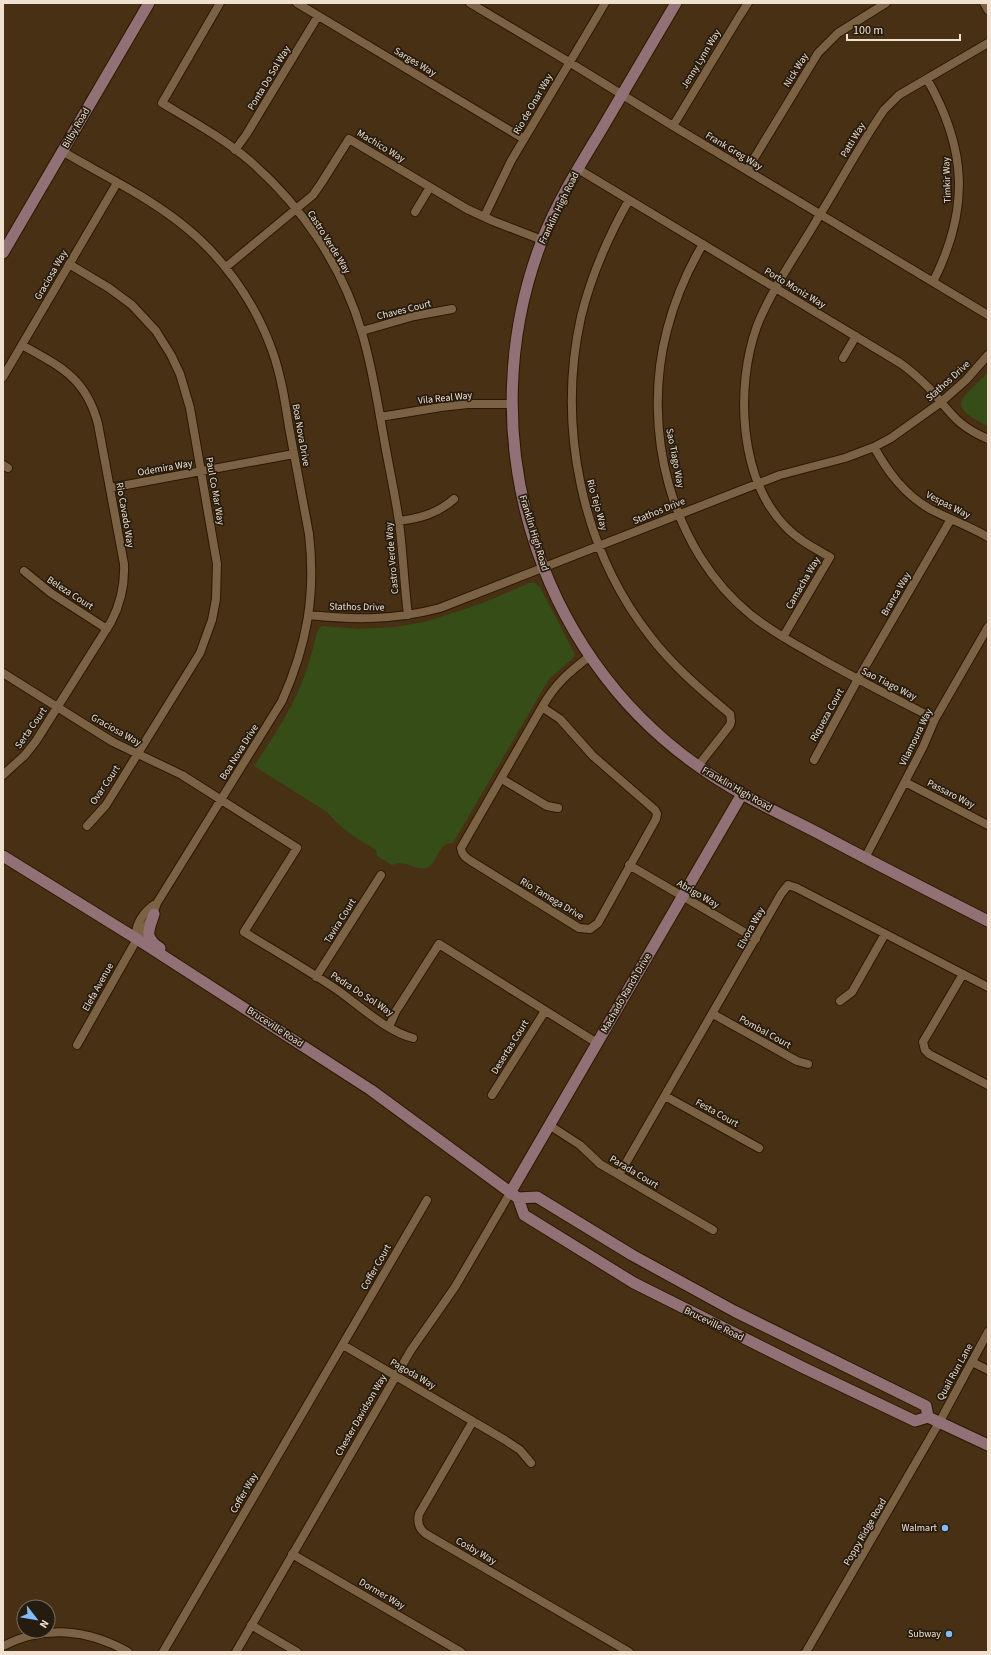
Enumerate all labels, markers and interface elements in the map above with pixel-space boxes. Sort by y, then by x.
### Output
scale bar [847,16,960,42]
text: 100 m [853,22,883,39]
street label: Jenny Lynn Way [678,26,724,91]
street label: Ponta Do Sol Way [244,43,294,113]
street label: Sarges Way [391,44,439,80]
street label: Nick Way [780,50,812,90]
street label: Rio de Onar Way [510,71,556,137]
street label: Bilby Road [59,105,93,151]
street label: Patti Way [837,120,869,160]
street label: Machico Way [354,126,408,166]
street label: Frank Greg Way [703,128,765,174]
street label: Timkir Way [939,156,955,203]
street label: Franklin High Road [535,169,583,247]
street label: Castro Verde Way [304,208,354,277]
street label: Graciosa Way [31,247,71,303]
street label: Porto Moniz Way [762,264,829,312]
street label: Chaves Court [375,296,433,323]
street label: Stathos Drive [923,357,973,405]
street label: Vila Real Way [417,388,473,408]
street label: Boa Nova Drive [289,403,313,467]
street label: Sao Tiago Way [662,427,688,489]
street label: Odemira Way [136,456,194,480]
street label: Paul Co Mar Way [202,456,228,526]
street label: Rio Tejo Way [583,478,611,532]
street label: Rio Cavado Way [112,481,138,549]
street label: Vespas Way [923,488,973,522]
street label: Franklin High Road [516,493,552,573]
street label: Stathos Drive [631,494,687,528]
street label: Castro Verde Way [382,521,402,595]
street label: Camacha Way [782,554,824,612]
street label: Branca Way [878,569,914,619]
street label: Beleza Court [44,573,96,614]
street label: Stathos Drive [329,600,385,614]
street label: Sao Tiago Way [859,664,919,704]
street label: Riqueza Court [807,685,848,744]
street label: Serta Court [12,704,51,751]
street label: Vilamoura Way [896,706,936,768]
street label: Graciosa Way [88,710,144,750]
street label: Boa Nova Drive [216,721,262,783]
street label: Ovar Court [87,762,124,808]
street label: Franklin High Road [699,763,775,815]
street label: Passaro Way [925,776,978,812]
street label: Rio Tamega Drive [518,874,586,924]
street label: Abrigo Way [674,876,722,912]
street label: Tavira Court [321,895,360,946]
street label: Elvora Way [734,904,768,951]
street label: Machado Ranch Drive [597,950,655,1036]
street label: Elefa Avenue [79,960,117,1014]
street label: Pedra Do Sol Way [328,968,396,1020]
street label: Bruceville Road [244,1003,306,1051]
street label: Pombal Court [736,1012,794,1052]
street label: Desertas Court [488,1017,533,1077]
street label: Festa Court [693,1095,742,1131]
street label: Parada Court [607,1152,662,1192]
street label: Coffer Court [357,1241,395,1292]
street label: Bruceville Road [682,1304,746,1344]
street label: Quail Run Lane [934,1341,976,1403]
street label: Pagoda Way [388,1355,439,1393]
street label: Chester Davidson Way [332,1371,390,1458]
street label: Coffer Way [227,1470,261,1516]
street label: Poppy Ridge Road [840,1496,890,1568]
place label: Walmart [902,1521,938,1535]
marker: Walmart [940,1523,950,1533]
street label: Cosby Way [453,1534,499,1568]
street label: Dormer Way [356,1575,408,1613]
north arrow [16,1599,56,1639]
text: N [36,1617,52,1631]
place label: Subway [908,1627,941,1641]
marker: Subway [944,1629,954,1639]

